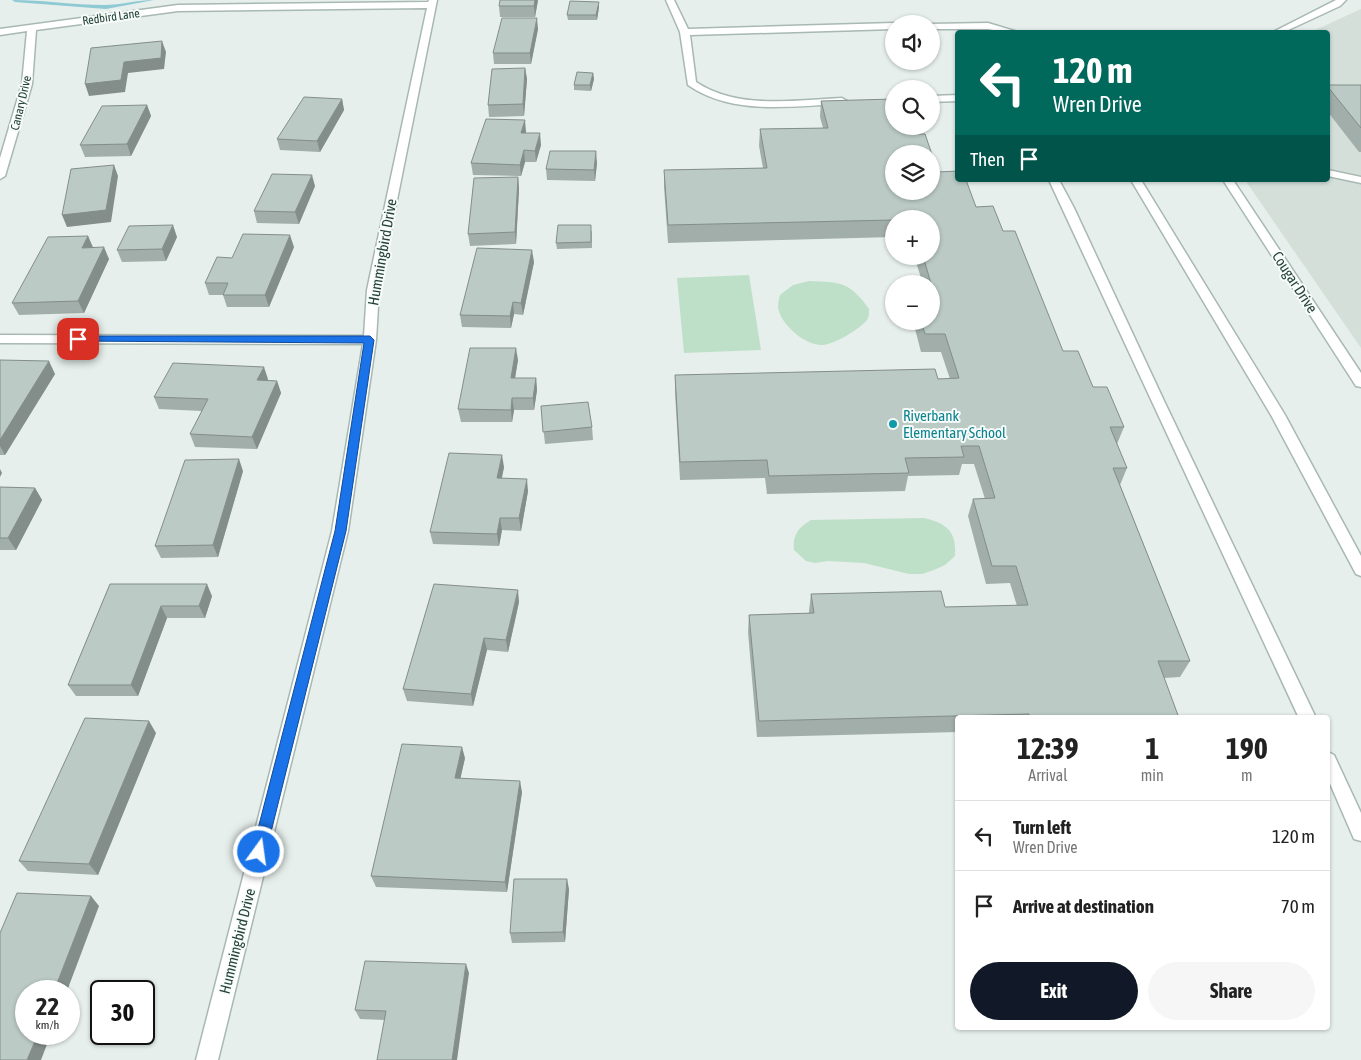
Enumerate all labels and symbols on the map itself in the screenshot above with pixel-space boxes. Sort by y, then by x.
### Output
street label: Redbird Lane [81,6,141,28]
street label: Canary Drive [8,74,34,132]
street label: Hummingbird Drive [364,197,400,307]
street label: Cougar Drive [1269,248,1321,316]
pin [57,318,99,360]
place label: Riverbank Elementary School [903,407,1006,441]
marker: Riverbank Elementary School [887,418,899,430]
position arrow [232,825,284,877]
street label: Hummingbird Drive [216,886,258,995]
speed limit sign: 30 [90,980,155,1045]

